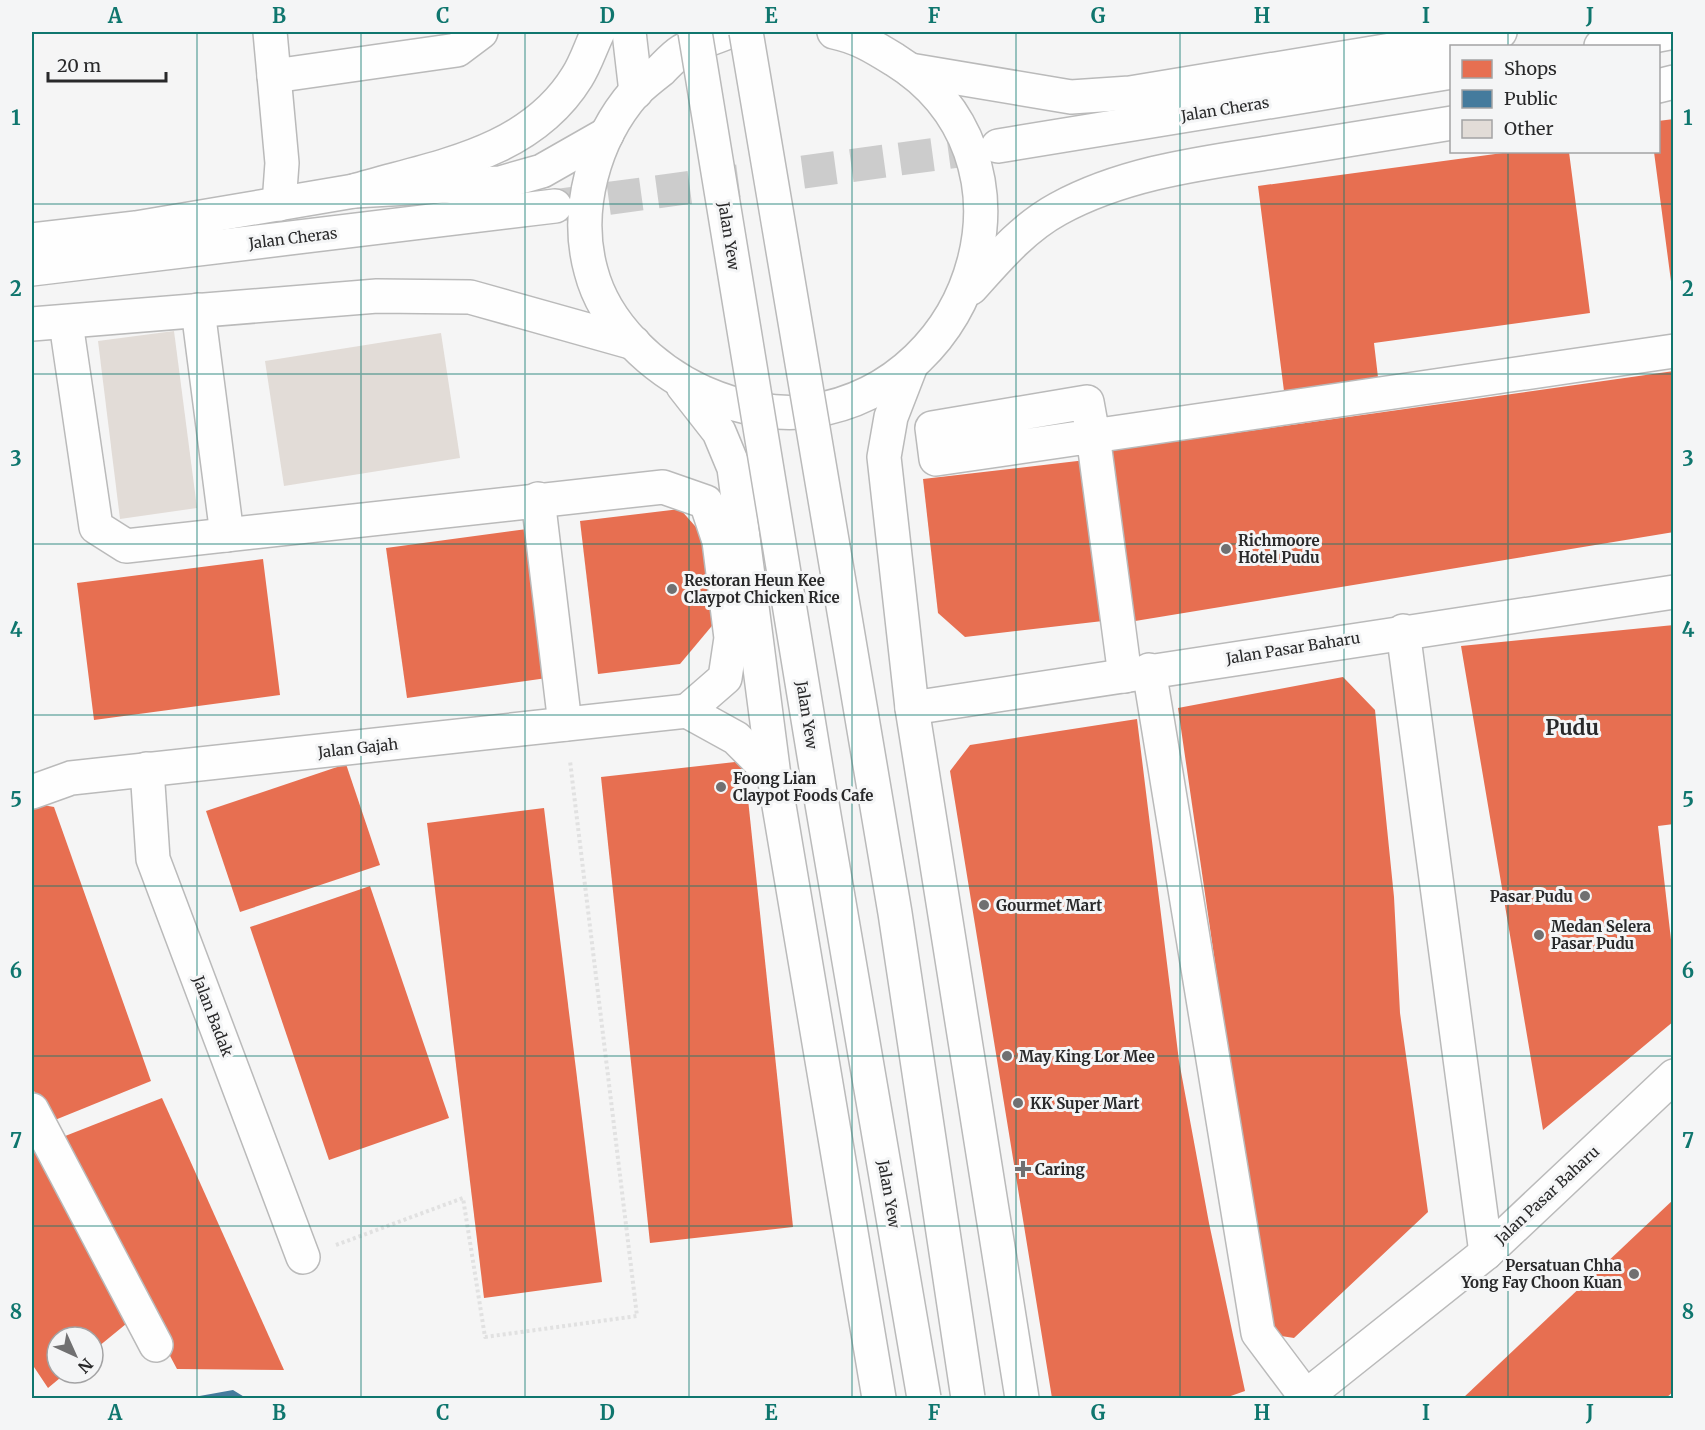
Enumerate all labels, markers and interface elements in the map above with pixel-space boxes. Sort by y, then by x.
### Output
text: A [107,3,123,28]
text: B [272,3,286,28]
text: C [436,3,450,28]
text: D [599,3,615,28]
text: E [764,3,778,28]
text: F [928,3,941,28]
text: G [1091,3,1106,28]
text: H [1254,3,1270,28]
text: I [1422,3,1430,28]
text: J [1585,3,1594,28]
scale bar [48,45,166,83]
legend [1450,45,1660,153]
text: 20 m [57,54,101,77]
text: Shops [1504,57,1557,80]
text: Public [1504,87,1558,110]
street label: Jalan Cheras [1179,93,1270,125]
text: 1 [11,105,21,130]
text: 1 [1683,105,1693,130]
text: Other [1504,117,1554,140]
street label: Jalan Yew [714,200,744,272]
street label: Jalan Cheras [247,223,338,253]
text: 2 [10,276,22,301]
text: 2 [1682,276,1694,301]
text: 3 [10,446,22,471]
text: 3 [1682,446,1694,471]
place label: Richmoore Hotel Pudu [1238,531,1320,567]
marker: Richmoore Hotel Pudu [1219,542,1233,556]
place label: Restoran Heun Kee Claypot Chicken Rice [684,571,840,607]
marker: Restoran Heun Kee Claypot Chicken Rice [665,582,679,596]
text: 4 [10,617,23,642]
text: 4 [1682,617,1695,642]
street label: Jalan Pasar Baharu [1224,628,1361,668]
street label: Jalan Yew [792,679,822,751]
district label: Pudu [1545,714,1599,741]
street label: Jalan Gajah [316,734,399,762]
place label: Foong Lian Claypot Foods Cafe [733,769,873,805]
marker: Foong Lian Claypot Foods Cafe [714,780,728,794]
text: 5 [10,787,22,812]
text: 5 [1682,787,1694,812]
place label: Pasar Pudu [1490,887,1573,906]
marker: Pasar Pudu [1578,889,1592,903]
place label: Gourmet Mart [996,896,1102,915]
marker: Gourmet Mart [977,898,991,912]
place label: Medan Selera Pasar Pudu [1551,917,1652,953]
marker: Medan Selera Pasar Pudu [1532,928,1546,942]
text: 6 [10,958,22,983]
text: 6 [1682,958,1694,983]
street label: Jalan Badak [189,972,237,1059]
place label: May King Lor Mee [1019,1047,1155,1066]
marker: May King Lor Mee [1000,1049,1014,1063]
place label: KK Super Mart [1030,1094,1140,1113]
marker: KK Super Mart [1011,1096,1025,1110]
text: 7 [10,1128,22,1153]
text: 7 [1682,1128,1694,1153]
street label: Jalan Pasar Baharu [1490,1142,1603,1249]
street label: Jalan Yew [874,1158,904,1230]
place label: Caring [1035,1160,1085,1179]
marker: Caring [1016,1162,1030,1176]
place label: Persatuan Chha Yong Fay Choon Kuan [1461,1256,1623,1292]
marker: Persatuan Chha Yong Fay Choon Kuan [1627,1267,1641,1281]
text: 8 [10,1299,22,1324]
text: 8 [1682,1299,1694,1324]
north arrow [45,1325,105,1385]
text: N [74,1354,97,1377]
text: A [107,1400,123,1425]
text: B [272,1400,286,1425]
text: C [436,1400,450,1425]
text: D [599,1400,615,1425]
text: E [764,1400,778,1425]
text: F [928,1400,941,1425]
text: G [1091,1400,1106,1425]
text: H [1254,1400,1270,1425]
text: I [1422,1400,1430,1425]
text: J [1585,1400,1594,1425]

